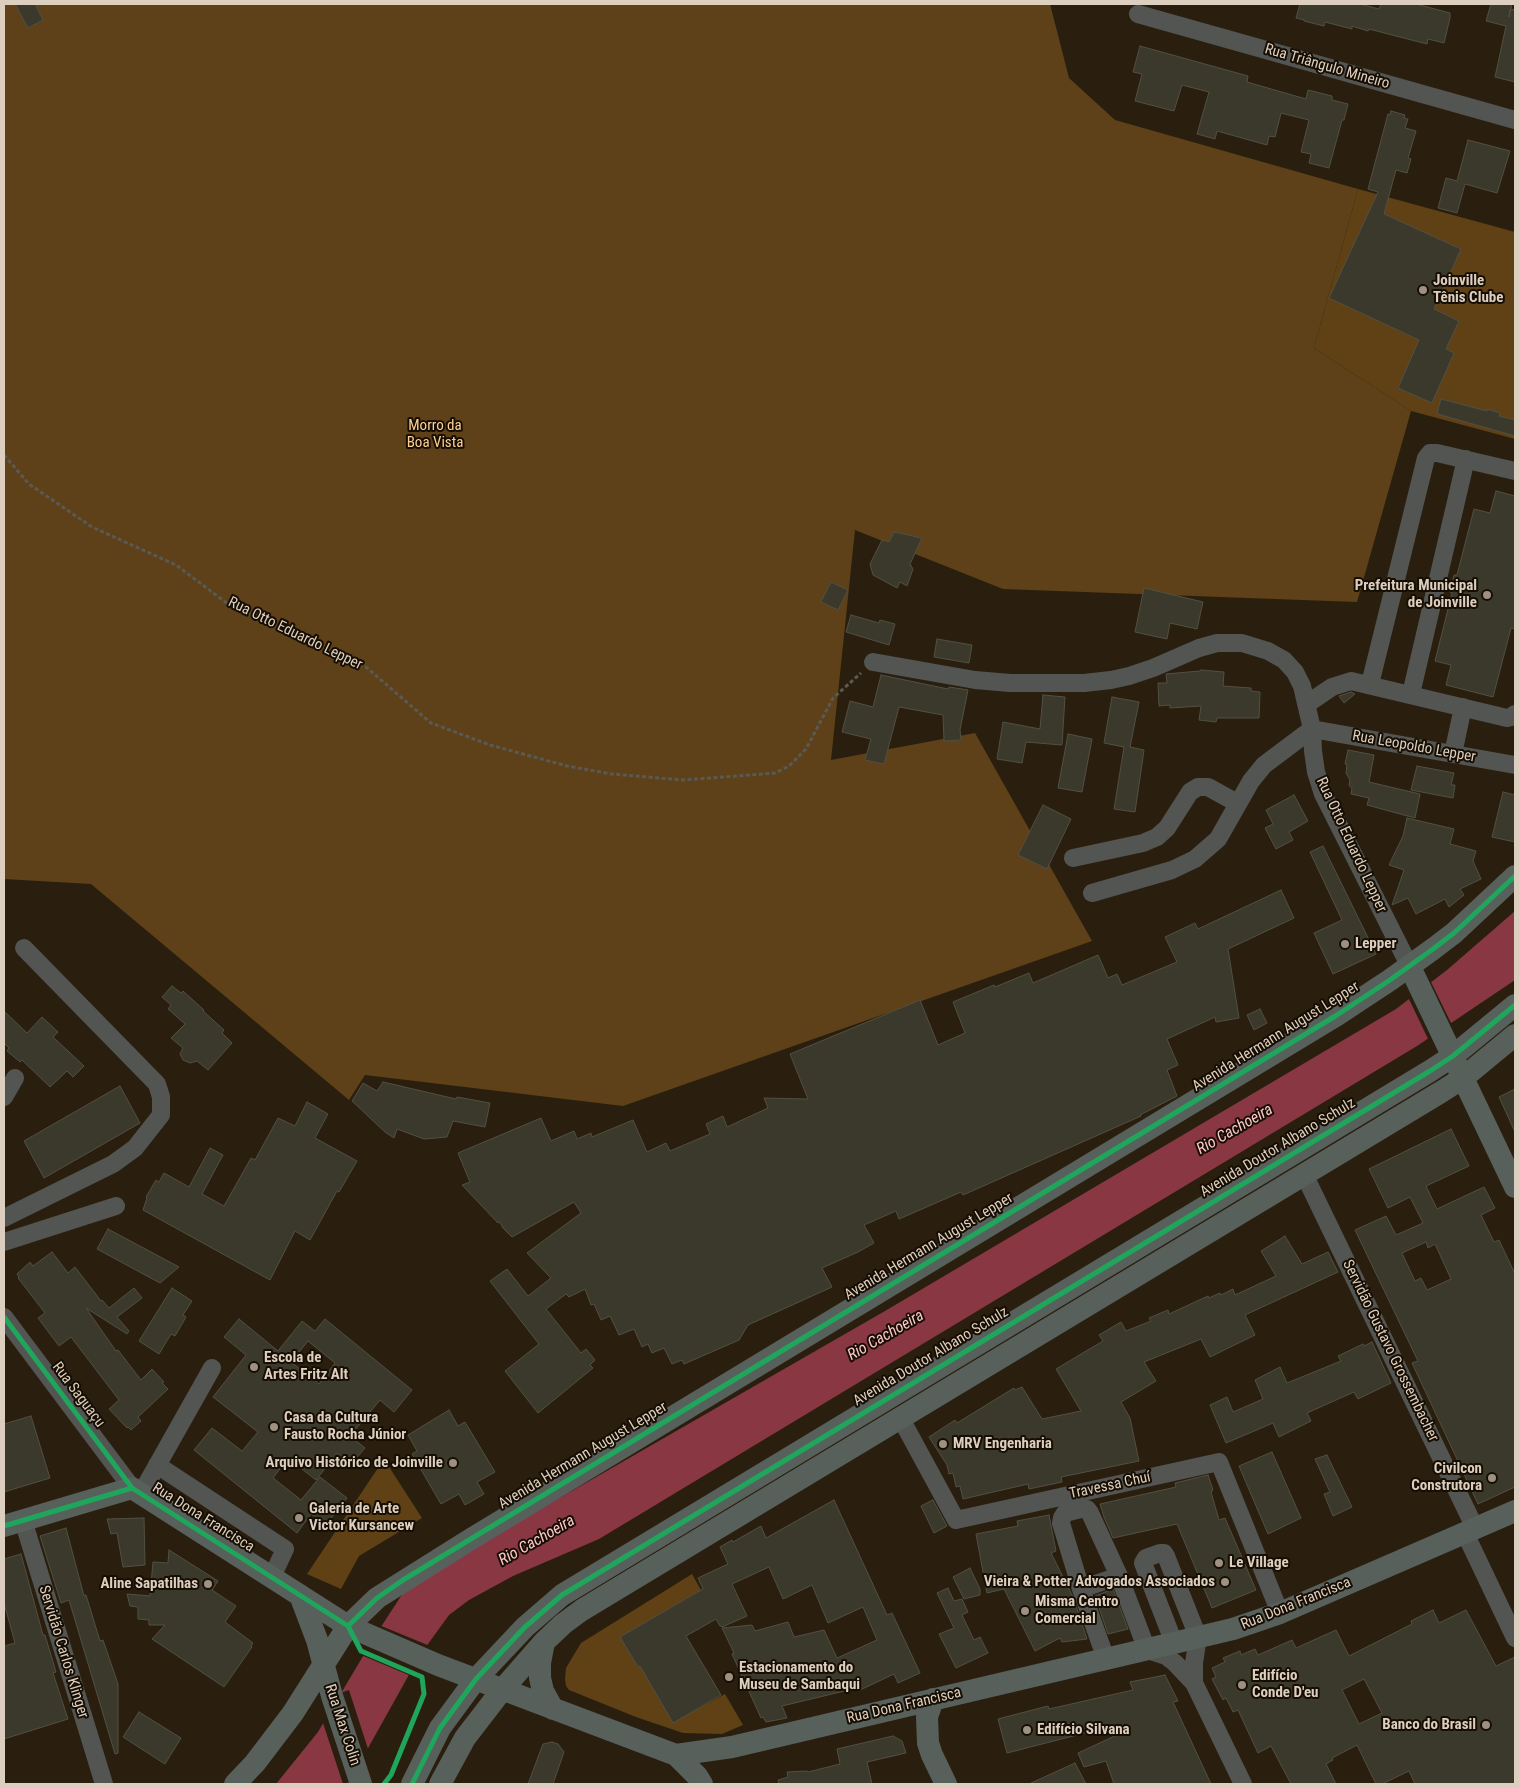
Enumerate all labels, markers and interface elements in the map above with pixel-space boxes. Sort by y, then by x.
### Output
street label: Rua Triângulo Mineiro [1262,41,1392,93]
place label: Joinville Tênis Clube [1433,272,1503,307]
marker: Joinville Tênis Clube [1417,284,1429,296]
park label: Morro da Boa Vista [407,417,463,452]
place label: Prefeitura Municipal de Joinville [1355,577,1477,612]
marker: Prefeitura Municipal de Joinville [1481,589,1493,601]
street label: Rua Otto Eduardo Lepper [225,594,365,674]
street label: Rua Leopoldo Lepper [1351,727,1477,767]
street label: Rua Otto Eduardo Lepper [1312,775,1390,915]
place label: Lepper [1355,935,1396,953]
marker: Lepper [1339,938,1351,950]
street label: Avenida Hermann August Lepper [1189,978,1363,1096]
street label: Avenida Doutor Albano Schulz [1197,1095,1359,1201]
water label: Rio Cachoeira [1194,1101,1276,1159]
street label: Avenida Hermann August Lepper [841,1189,1017,1305]
street label: Servidão Gustavo Grossembacher [1338,1257,1442,1445]
street label: Avenida Doutor Albano Schulz [850,1304,1012,1410]
water label: Rio Cachoeira [845,1307,927,1365]
place label: Escola de Artes Fritz Alt [264,1349,348,1384]
street label: Rua Saguaçu [48,1359,108,1431]
marker: Escola de Artes Fritz Alt [248,1361,260,1373]
street label: Avenida Hermann August Lepper [495,1398,671,1514]
place label: Casa da Cultura Fausto Rocha Júnior [284,1409,406,1444]
marker: Casa da Cultura Fausto Rocha Júnior [268,1421,280,1433]
place label: MRV Engenharia [953,1435,1052,1453]
marker: MRV Engenharia [937,1438,949,1450]
place label: Arquivo Histórico de Joinville [266,1454,443,1472]
marker: Arquivo Histórico de Joinville [447,1457,459,1469]
place label: Civilcon Construtora [1411,1460,1482,1495]
street label: Travessa Chuí [1068,1469,1152,1503]
marker: Civilcon Construtora [1486,1472,1498,1484]
street label: Rua Dona Francisca [149,1479,257,1557]
place label: Galeria de Arte Victor Kursancew [309,1500,414,1535]
marker: Galeria de Arte Victor Kursancew [293,1512,305,1524]
water label: Rio Cachoeira [496,1512,578,1570]
place label: Le Village [1229,1554,1289,1572]
marker: Le Village [1213,1557,1225,1569]
place label: Vieira & Potter Advogados Associados [984,1573,1215,1591]
street label: Rua Dona Francisca [1238,1574,1354,1634]
place label: Aline Sapatilhas [100,1575,198,1593]
marker: Vieira & Potter Advogados Associados [1219,1576,1231,1588]
marker: Aline Sapatilhas [202,1578,214,1590]
street label: Servidão Carlos Klinger [34,1583,92,1721]
place label: Misma Centro Comercial [1035,1593,1118,1628]
marker: Misma Centro Comercial [1019,1605,1031,1617]
place label: Estacionamento do Museu de Sambaqui [739,1659,860,1694]
place label: Edifício Conde D'eu [1252,1667,1318,1702]
marker: Estacionamento do Museu de Sambaqui [723,1671,735,1683]
marker: Edifício Conde D'eu [1236,1679,1248,1691]
street label: Rua Max Colin [320,1682,364,1768]
street label: Rua Dona Francisca [845,1684,963,1728]
place label: Banco do Brasil [1382,1716,1476,1734]
marker: Banco do Brasil [1480,1719,1492,1731]
place label: Edifício Silvana [1037,1721,1130,1739]
marker: Edifício Silvana [1021,1724,1033,1736]

